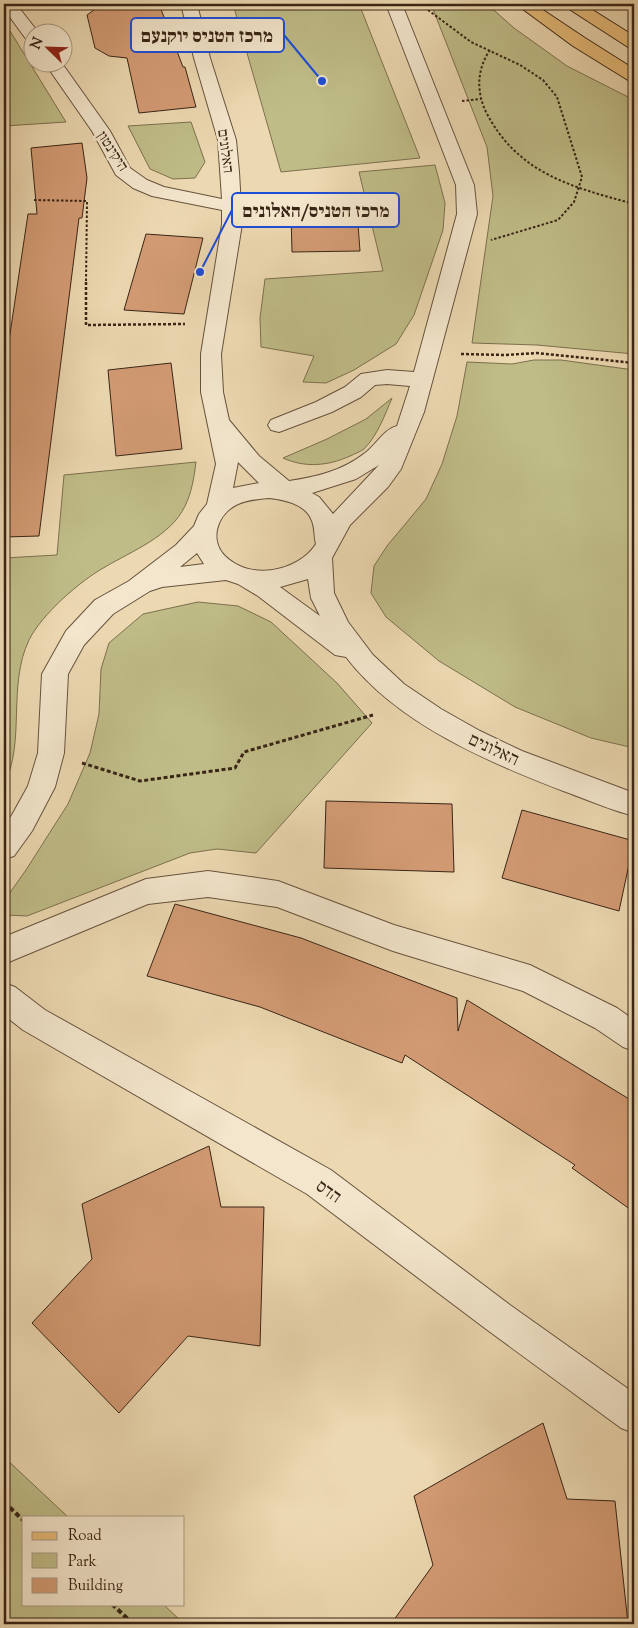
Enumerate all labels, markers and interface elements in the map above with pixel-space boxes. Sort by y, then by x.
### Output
callout: מרכז הטניס יוקנעם [131,18,284,52]
north arrow [22,22,72,72]
text: מרכז הטניס יוקנעם [141,24,273,51]
text: N [26,35,49,53]
street label: היקינטון [91,128,133,176]
street label: האלונים [211,128,238,175]
callout: מרכז הטניס/האלונים [232,193,399,227]
text: מרכז הטניס/האלונים [242,199,390,226]
street label: האלונים [464,728,523,774]
street label: הדס [310,1174,346,1211]
legend [22,1516,185,1606]
text: Road [68,1526,102,1547]
text: Park [68,1552,97,1573]
text: Building [68,1576,123,1597]

